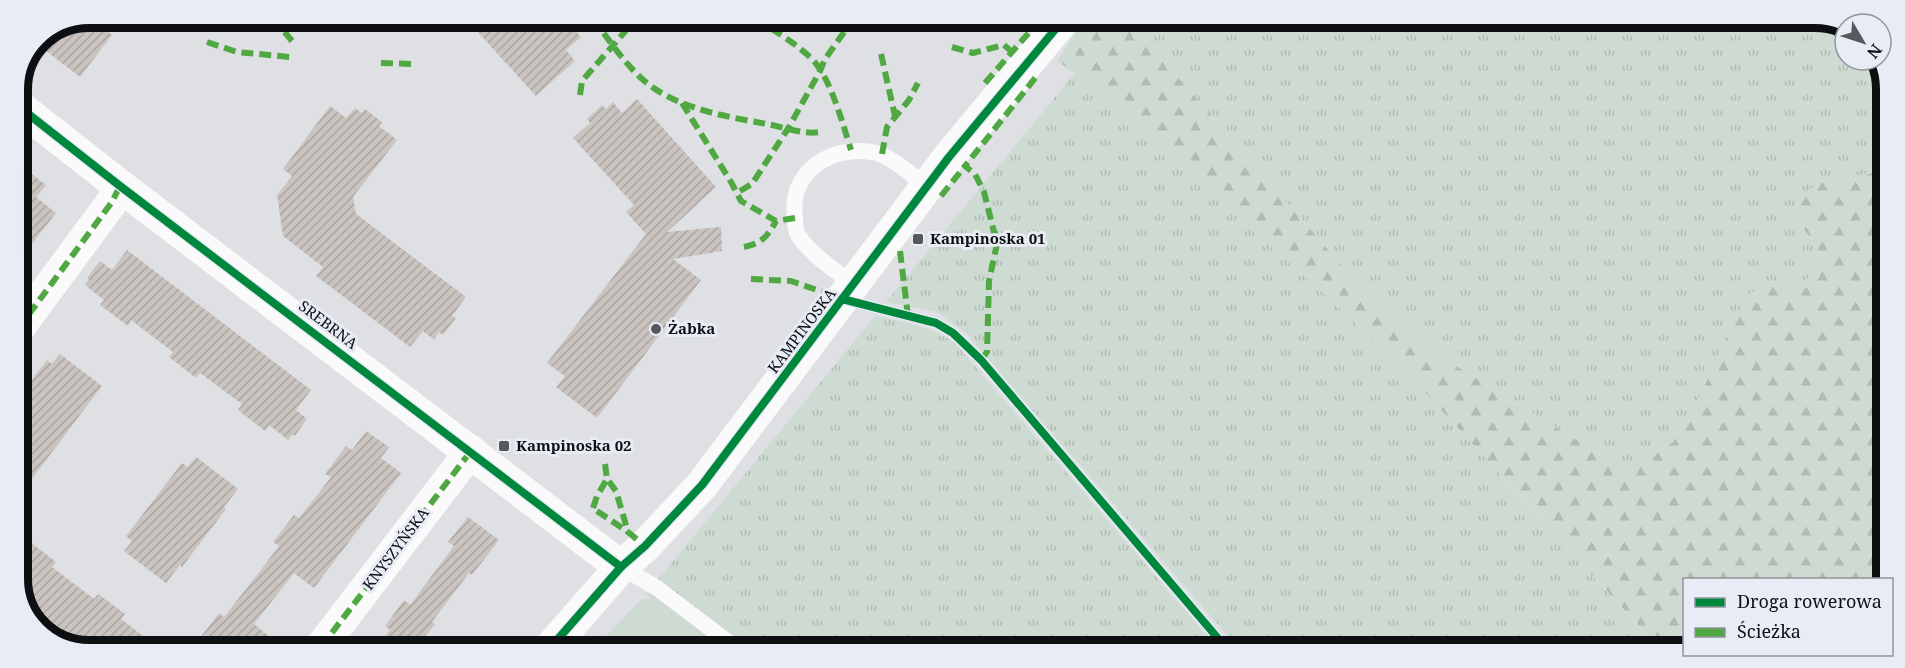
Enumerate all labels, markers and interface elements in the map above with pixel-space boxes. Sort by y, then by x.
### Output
north arrow [1833,12,1893,72]
text: N [1862,40,1887,64]
place label: Kampinoska 01 [930,228,1046,248]
marker: Kampinoska 01 [911,232,925,246]
street label: KAMPINOSKA [763,284,840,377]
street label: SREBRNA [295,295,363,353]
place label: Żabka [668,318,715,338]
marker: Żabka [649,322,663,336]
place label: Kampinoska 02 [516,435,632,455]
marker: Kampinoska 02 [497,439,511,453]
street label: KNYSZYŃSKA [358,503,433,594]
legend [1683,578,1893,656]
text: Droga rowerowa [1737,589,1882,613]
text: Ścieżka [1737,619,1801,643]

